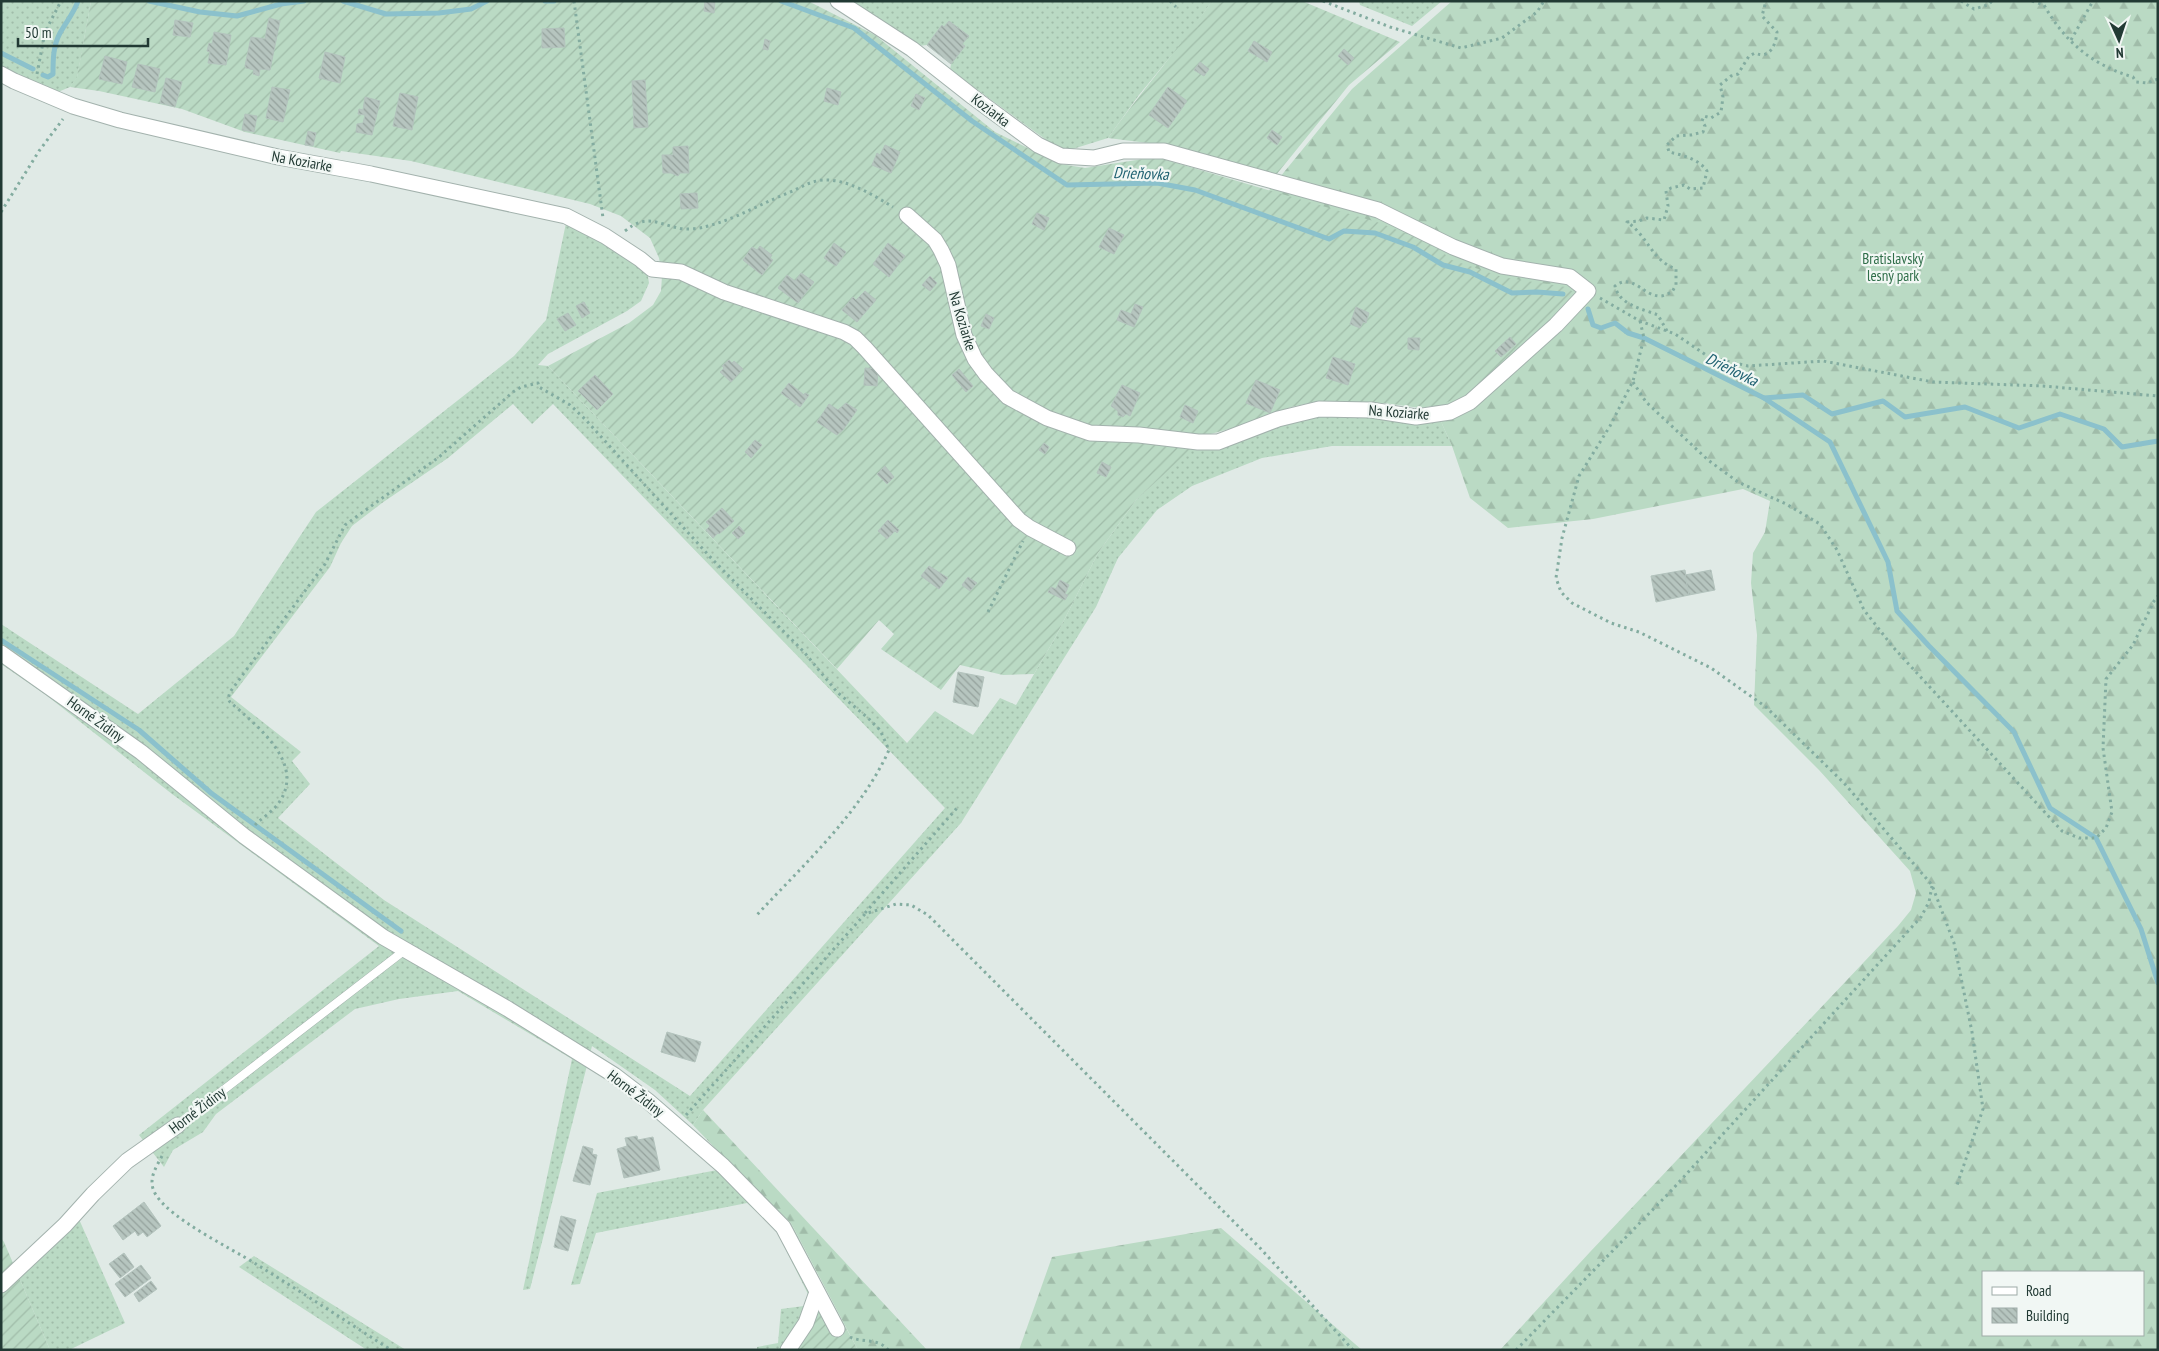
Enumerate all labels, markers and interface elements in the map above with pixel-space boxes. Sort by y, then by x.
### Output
scale bar [18,15,148,47]
north arrow [2094,15,2144,65]
text: 50 m [25,23,51,42]
text: N [2115,44,2124,62]
street label: Koziarka [968,89,1014,131]
street label: Na Koziarke [270,146,334,176]
water label: Drieňovka [1113,162,1171,184]
park label: Bratislavský lesný park [1862,249,1924,285]
street label: Na Koziarke [945,289,981,353]
water label: Drieňovka [1703,348,1763,391]
street label: Na Koziarke [1368,400,1430,424]
street label: Horné Židiny [64,692,129,746]
street label: Horné Židiny [604,1066,668,1121]
street label: Horné Židiny [165,1082,229,1137]
legend [1982,1271,2144,1336]
text: Road [2026,1281,2052,1300]
text: Building [2026,1306,2069,1325]

